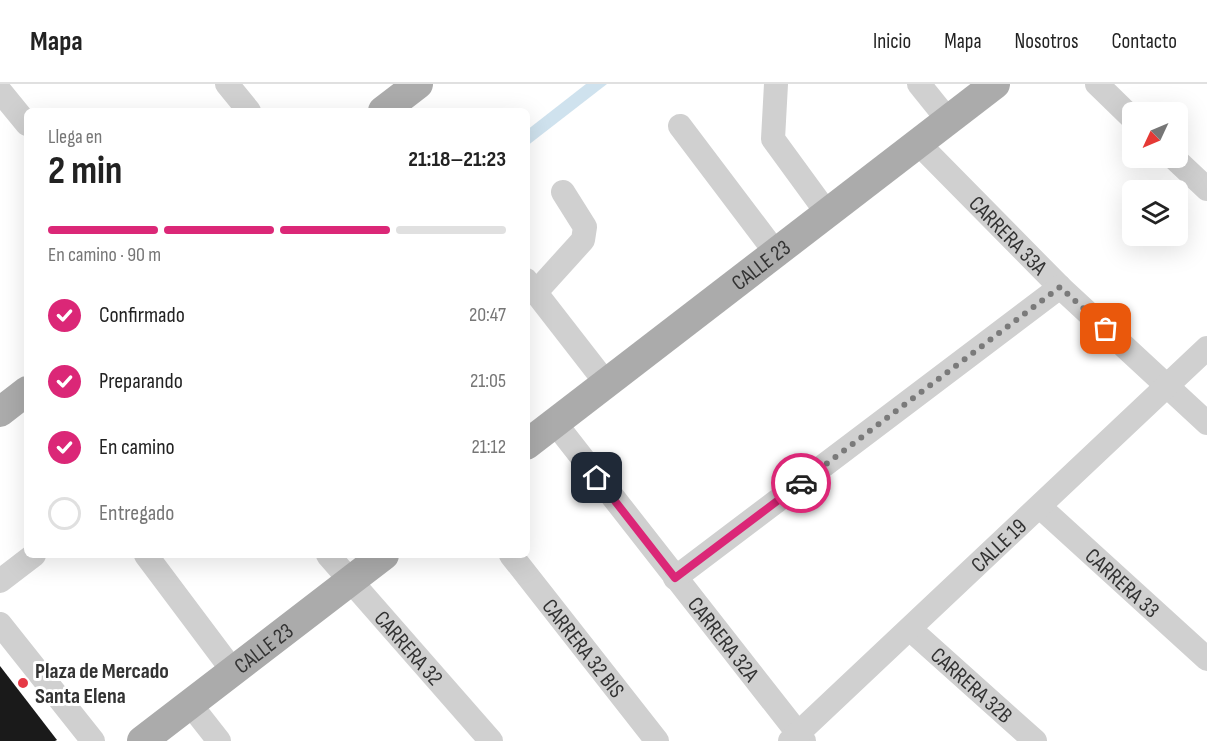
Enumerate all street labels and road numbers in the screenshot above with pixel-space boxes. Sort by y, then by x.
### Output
street label: CARRERA 33A [963,191,1053,282]
street label: CALLE 23 [727,234,796,297]
street label: CALLE 19 [966,513,1033,579]
street label: CARRERA 33 [1079,543,1165,624]
street label: CARRERA 32A [681,592,765,688]
street label: CARRERA 32 BIS [536,594,630,703]
street label: CARRERA 32 [368,605,448,692]
street label: CALLE 23 [229,618,299,680]
street label: CARRERA 32B [925,642,1018,729]

